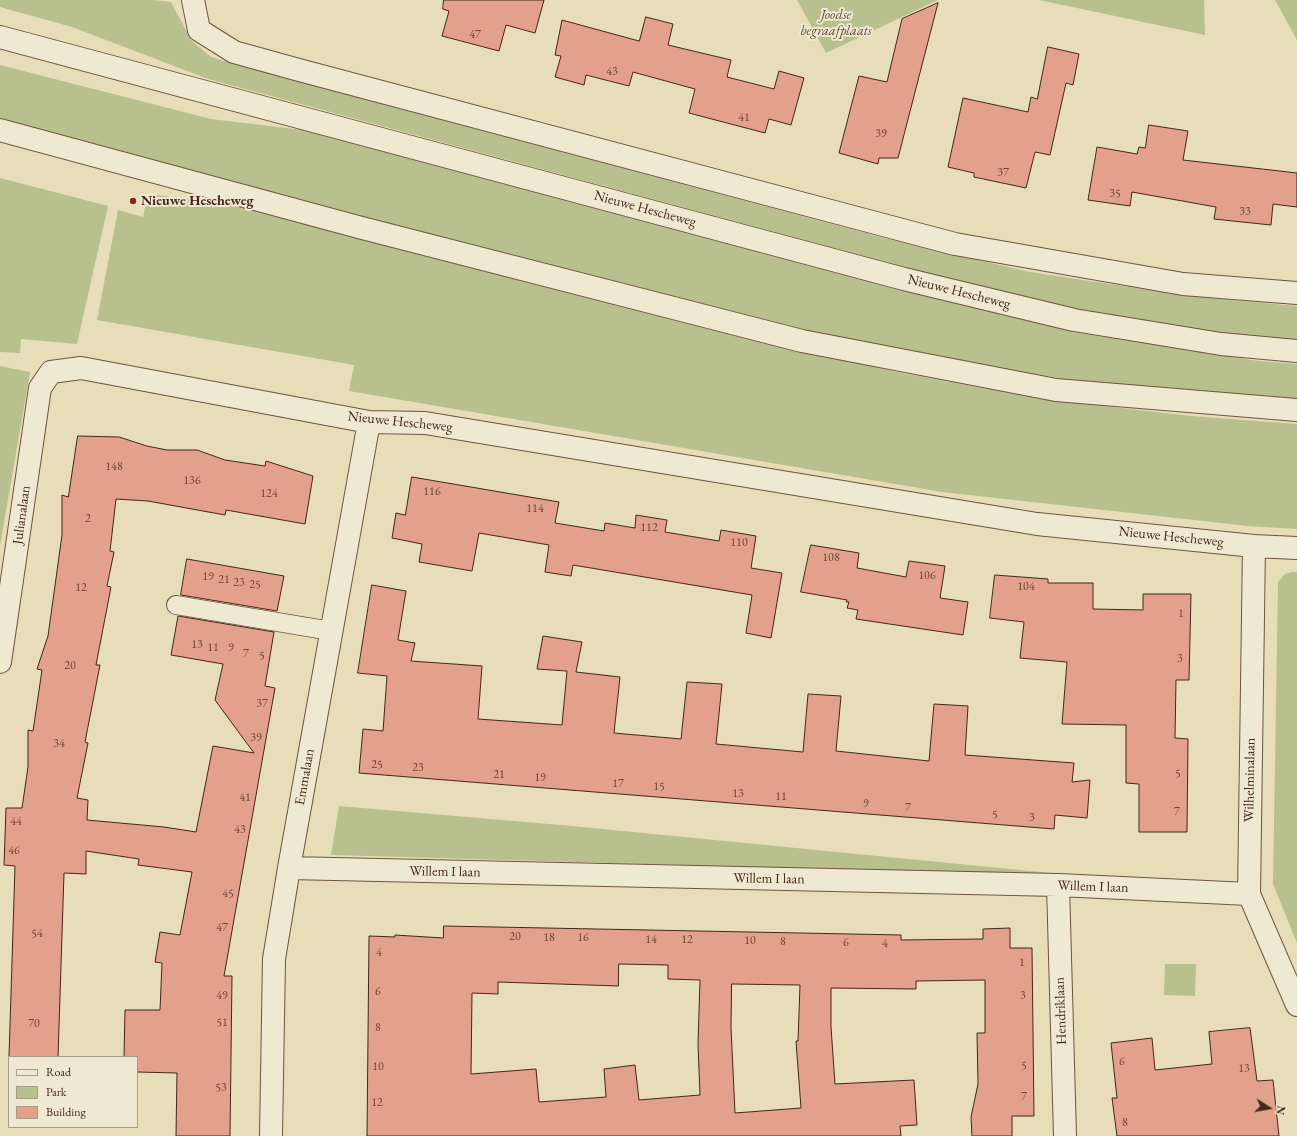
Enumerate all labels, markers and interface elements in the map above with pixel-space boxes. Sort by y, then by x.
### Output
park label: Joodse begraafplaats [800,7,872,40]
house number: 47 [469,28,481,42]
house number: 43 [606,65,618,79]
house number: 41 [738,111,750,125]
house number: 39 [875,127,887,141]
house number: 37 [997,166,1009,180]
street label: Nieuwe Hescheweg [592,187,698,231]
house number: 35 [1109,187,1121,201]
place label: Nieuwe Hescheweg [141,193,254,209]
marker: Nieuwe Hescheweg [128,196,138,206]
house number: 33 [1239,205,1251,219]
street label: Nieuwe Hescheweg [906,271,1012,313]
street label: Nieuwe Hescheweg [347,408,453,436]
house number: 148 [105,460,123,474]
house number: 136 [183,474,201,488]
street label: Julianalaan [10,484,34,546]
house number: 116 [423,485,441,499]
house number: 124 [260,487,278,501]
house number: 114 [526,502,544,516]
house number: 2 [85,512,91,526]
house number: 112 [640,521,658,535]
street label: Nieuwe Hescheweg [1118,523,1224,551]
house number: 110 [730,536,748,550]
house number: 108 [822,551,840,565]
house number: 106 [918,569,936,583]
house number: 19 [202,570,214,584]
house number: 21 [218,573,230,587]
house number: 23 [233,576,245,590]
house number: 25 [249,578,261,592]
house number: 104 [1017,580,1035,594]
house number: 12 [75,581,87,595]
house number: 1 [1178,607,1184,621]
house number: 13 [191,638,203,652]
house number: 11 [207,641,219,655]
house number: 9 [228,641,234,655]
house number: 7 [243,647,249,661]
house number: 5 [259,649,265,663]
house number: 3 [1177,652,1183,666]
house number: 20 [64,659,76,673]
house number: 37 [256,697,268,711]
house number: 39 [250,731,262,745]
house number: 34 [53,737,65,751]
street label: Wilhelminalaan [1241,738,1259,822]
street label: Emmalaan [292,747,318,807]
house number: 25 [371,758,383,772]
house number: 23 [412,761,424,775]
house number: 5 [1175,767,1181,781]
house number: 21 [493,768,505,782]
house number: 19 [534,771,546,785]
house number: 17 [612,777,624,791]
house number: 15 [653,780,665,794]
house number: 13 [732,787,744,801]
house number: 11 [775,790,787,804]
house number: 41 [239,791,251,805]
house number: 9 [863,797,869,811]
house number: 7 [905,801,911,815]
house number: 7 [1174,805,1180,819]
house number: 5 [992,808,998,822]
house number: 3 [1029,811,1035,825]
house number: 44 [10,815,22,829]
house number: 43 [234,823,246,837]
house number: 46 [8,844,20,858]
street label: Willem I laan [409,863,481,881]
street label: Willem I laan [733,870,805,888]
street label: Willem I laan [1057,877,1129,897]
house number: 45 [222,887,234,901]
house number: 47 [216,921,228,935]
house number: 54 [31,927,43,941]
house number: 20 [509,930,521,944]
house number: 18 [543,931,555,945]
house number: 16 [577,931,589,945]
house number: 14 [645,933,657,947]
house number: 12 [681,933,693,947]
house number: 10 [744,934,756,948]
house number: 8 [780,935,786,949]
house number: 6 [843,936,849,950]
house number: 4 [882,937,888,951]
house number: 4 [376,946,382,960]
house number: 1 [1019,956,1025,970]
street label: Hendriklaan [1051,977,1071,1045]
house number: 6 [375,985,381,999]
house number: 49 [216,989,228,1003]
house number: 3 [1020,989,1026,1003]
house number: 51 [216,1016,228,1030]
house number: 70 [28,1017,40,1031]
house number: 8 [375,1021,381,1035]
house number: 6 [1119,1055,1125,1069]
legend [8,1056,138,1128]
house number: 5 [1021,1059,1027,1073]
house number: 10 [372,1060,384,1074]
house number: 13 [1238,1062,1250,1076]
text: Road [46,1064,71,1080]
house number: 53 [215,1081,227,1095]
text: Park [46,1084,66,1100]
north arrow [1249,1088,1289,1128]
house number: 7 [1021,1090,1027,1104]
house number: 12 [371,1096,383,1110]
text: Building [46,1104,86,1120]
text: N [1273,1105,1289,1116]
house number: 8 [1122,1116,1128,1130]

